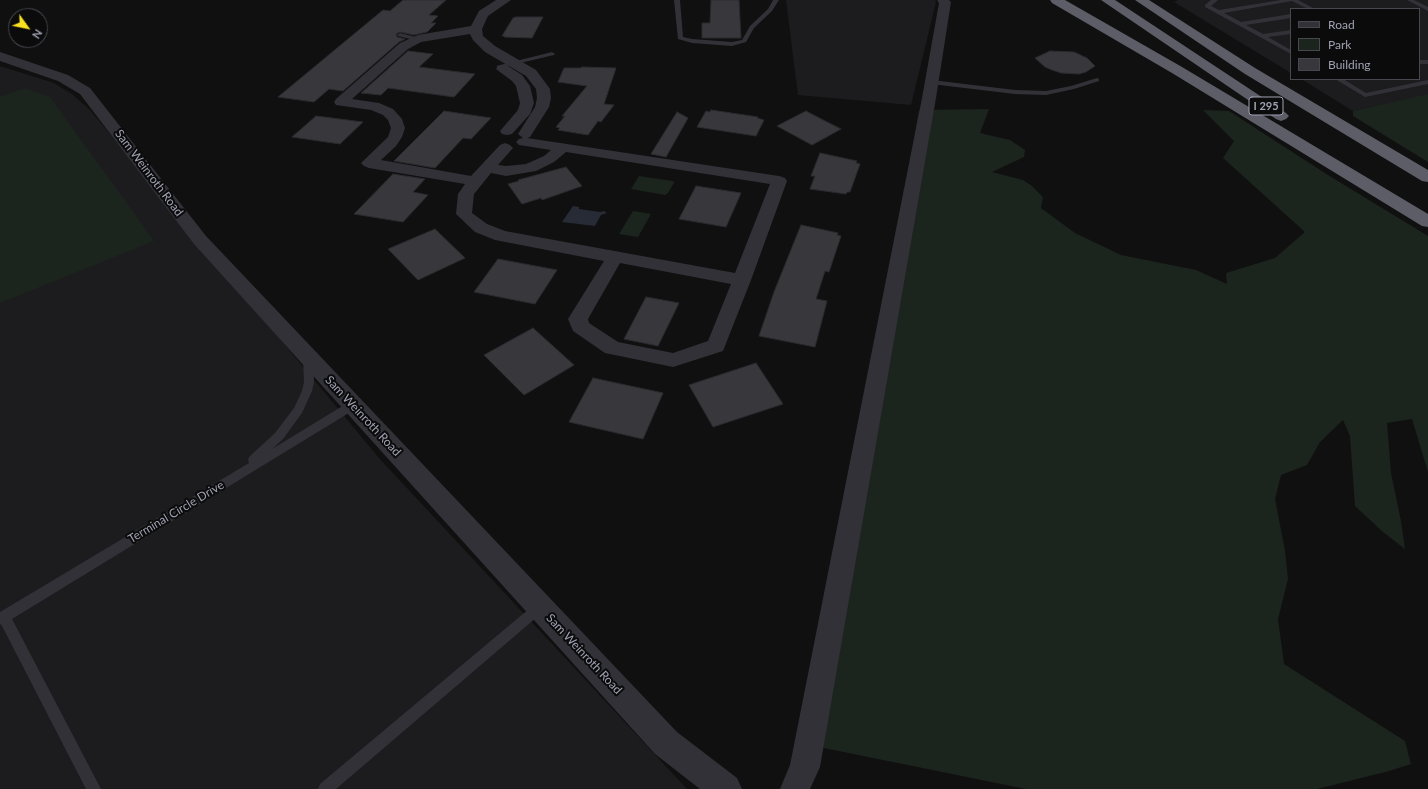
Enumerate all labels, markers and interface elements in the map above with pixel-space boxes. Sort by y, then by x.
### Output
north arrow [8,8,48,48]
legend [1290,8,1420,80]
text: Road [1328,17,1355,32]
text: N [30,27,45,41]
text: Park [1328,37,1351,52]
text: Building [1328,57,1371,72]
road number: I 295 [1249,97,1283,115]
street label: Sam Weinroth Road [112,127,186,219]
street label: Sam Weinroth Road [322,373,404,459]
street label: Terminal Circle Drive [125,478,227,546]
street label: Sam Weinroth Road [543,611,625,697]

